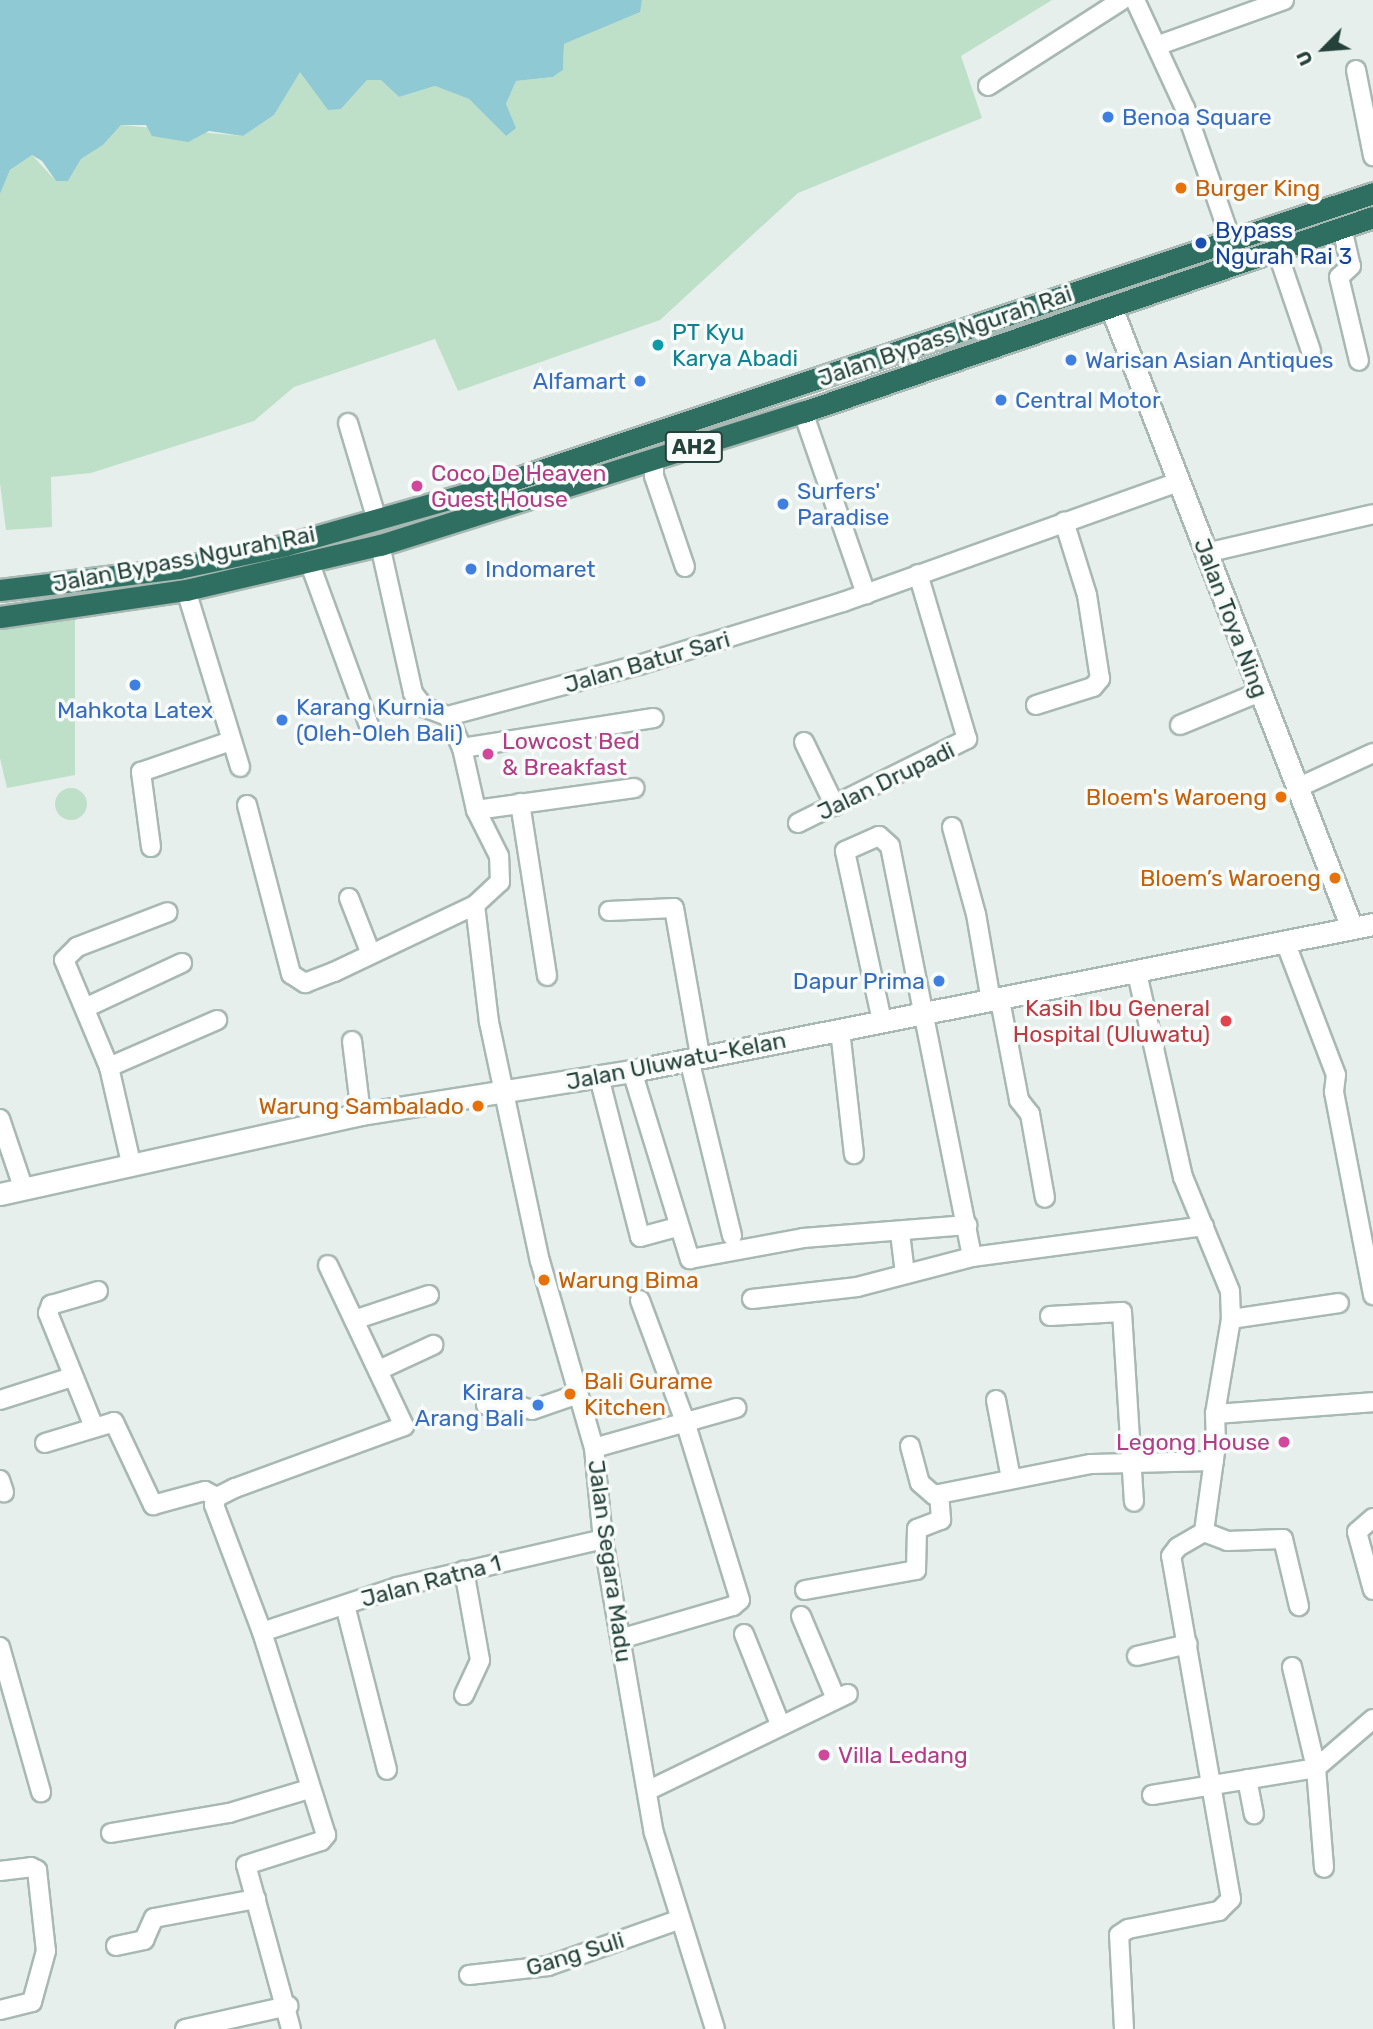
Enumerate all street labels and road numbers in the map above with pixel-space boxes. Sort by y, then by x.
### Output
street label: Jalan Bypass Ngurah Rai [815,280,1075,392]
road number: AH2 [664,430,724,464]
street label: Jalan Bypass Ngurah Rai [51,520,317,598]
street label: Jalan Toya Ning [1188,534,1274,702]
street label: Jalan Batur Sari [561,625,733,699]
street label: Jalan Drupadi [813,736,959,826]
street label: Jalan Uluwatu-Kelan [564,1026,788,1096]
street label: Jalan Segara Madu [582,1458,638,1664]
street label: Jalan Ratna 1 [358,1549,504,1613]
street label: Gang Suli [523,1926,627,1982]

